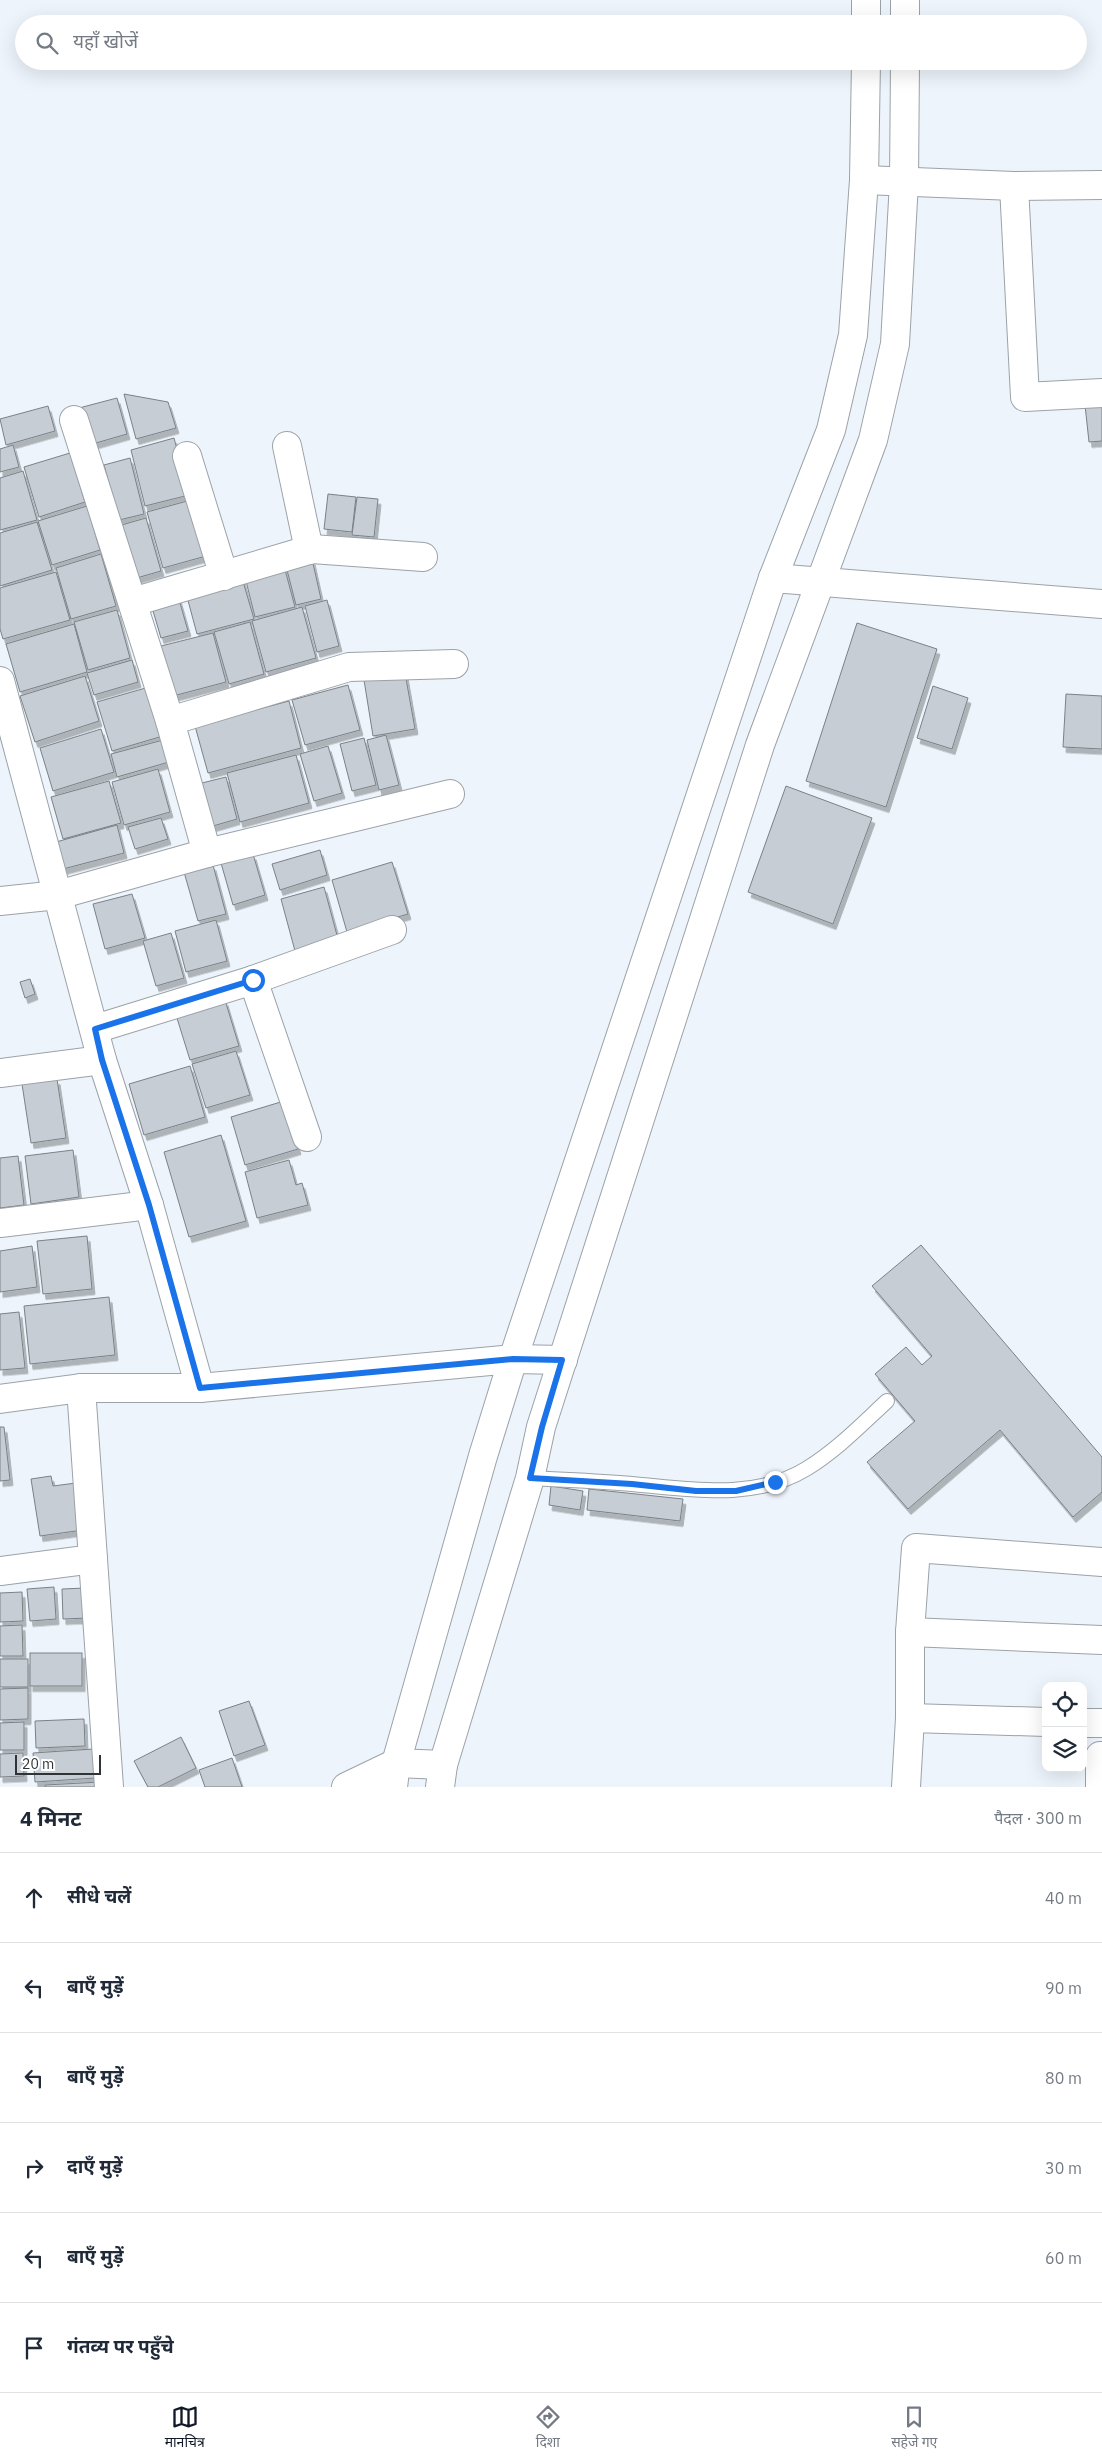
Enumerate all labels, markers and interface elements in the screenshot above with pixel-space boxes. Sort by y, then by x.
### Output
search box [15,15,1087,70]
icon: search [33,29,61,57]
text: यहाँ खोजें [73,29,138,53]
route start [242,969,265,992]
route end [764,1471,787,1494]
map controls [1042,1682,1087,1772]
button: locate [1042,1682,1087,1727]
button: layers [1042,1727,1087,1772]
scale bar [15,1752,101,1775]
text: 20 m [22,1755,54,1773]
text: 4 मिनट [20,1804,82,1832]
text: पैदल · 300 m [994,1808,1082,1828]
icon: ahead [20,1884,48,1912]
text: सीधे चलें [67,1884,131,1908]
text: 40 m [1045,1888,1082,1908]
icon: left [20,1974,48,2002]
text: बाएँ मुड़ें [67,1974,124,1998]
text: 90 m [1045,1978,1082,1998]
icon: left [20,2064,48,2092]
text: बाएँ मुड़ें [67,2064,124,2088]
text: 80 m [1045,2068,1082,2088]
icon: right [20,2154,48,2182]
text: दाएँ मुड़ें [67,2154,123,2178]
text: 30 m [1045,2158,1082,2178]
icon: left [20,2244,48,2272]
text: बाएँ मुड़ें [67,2244,124,2268]
text: 60 m [1045,2248,1082,2268]
icon: arrive [20,2334,48,2362]
text: गंतव्य पर पहुँचे [67,2334,174,2358]
tab: मानचित्र [165,2403,205,2453]
tab: दिशा [534,2403,562,2453]
tab: सहेजे गए [891,2403,937,2453]

